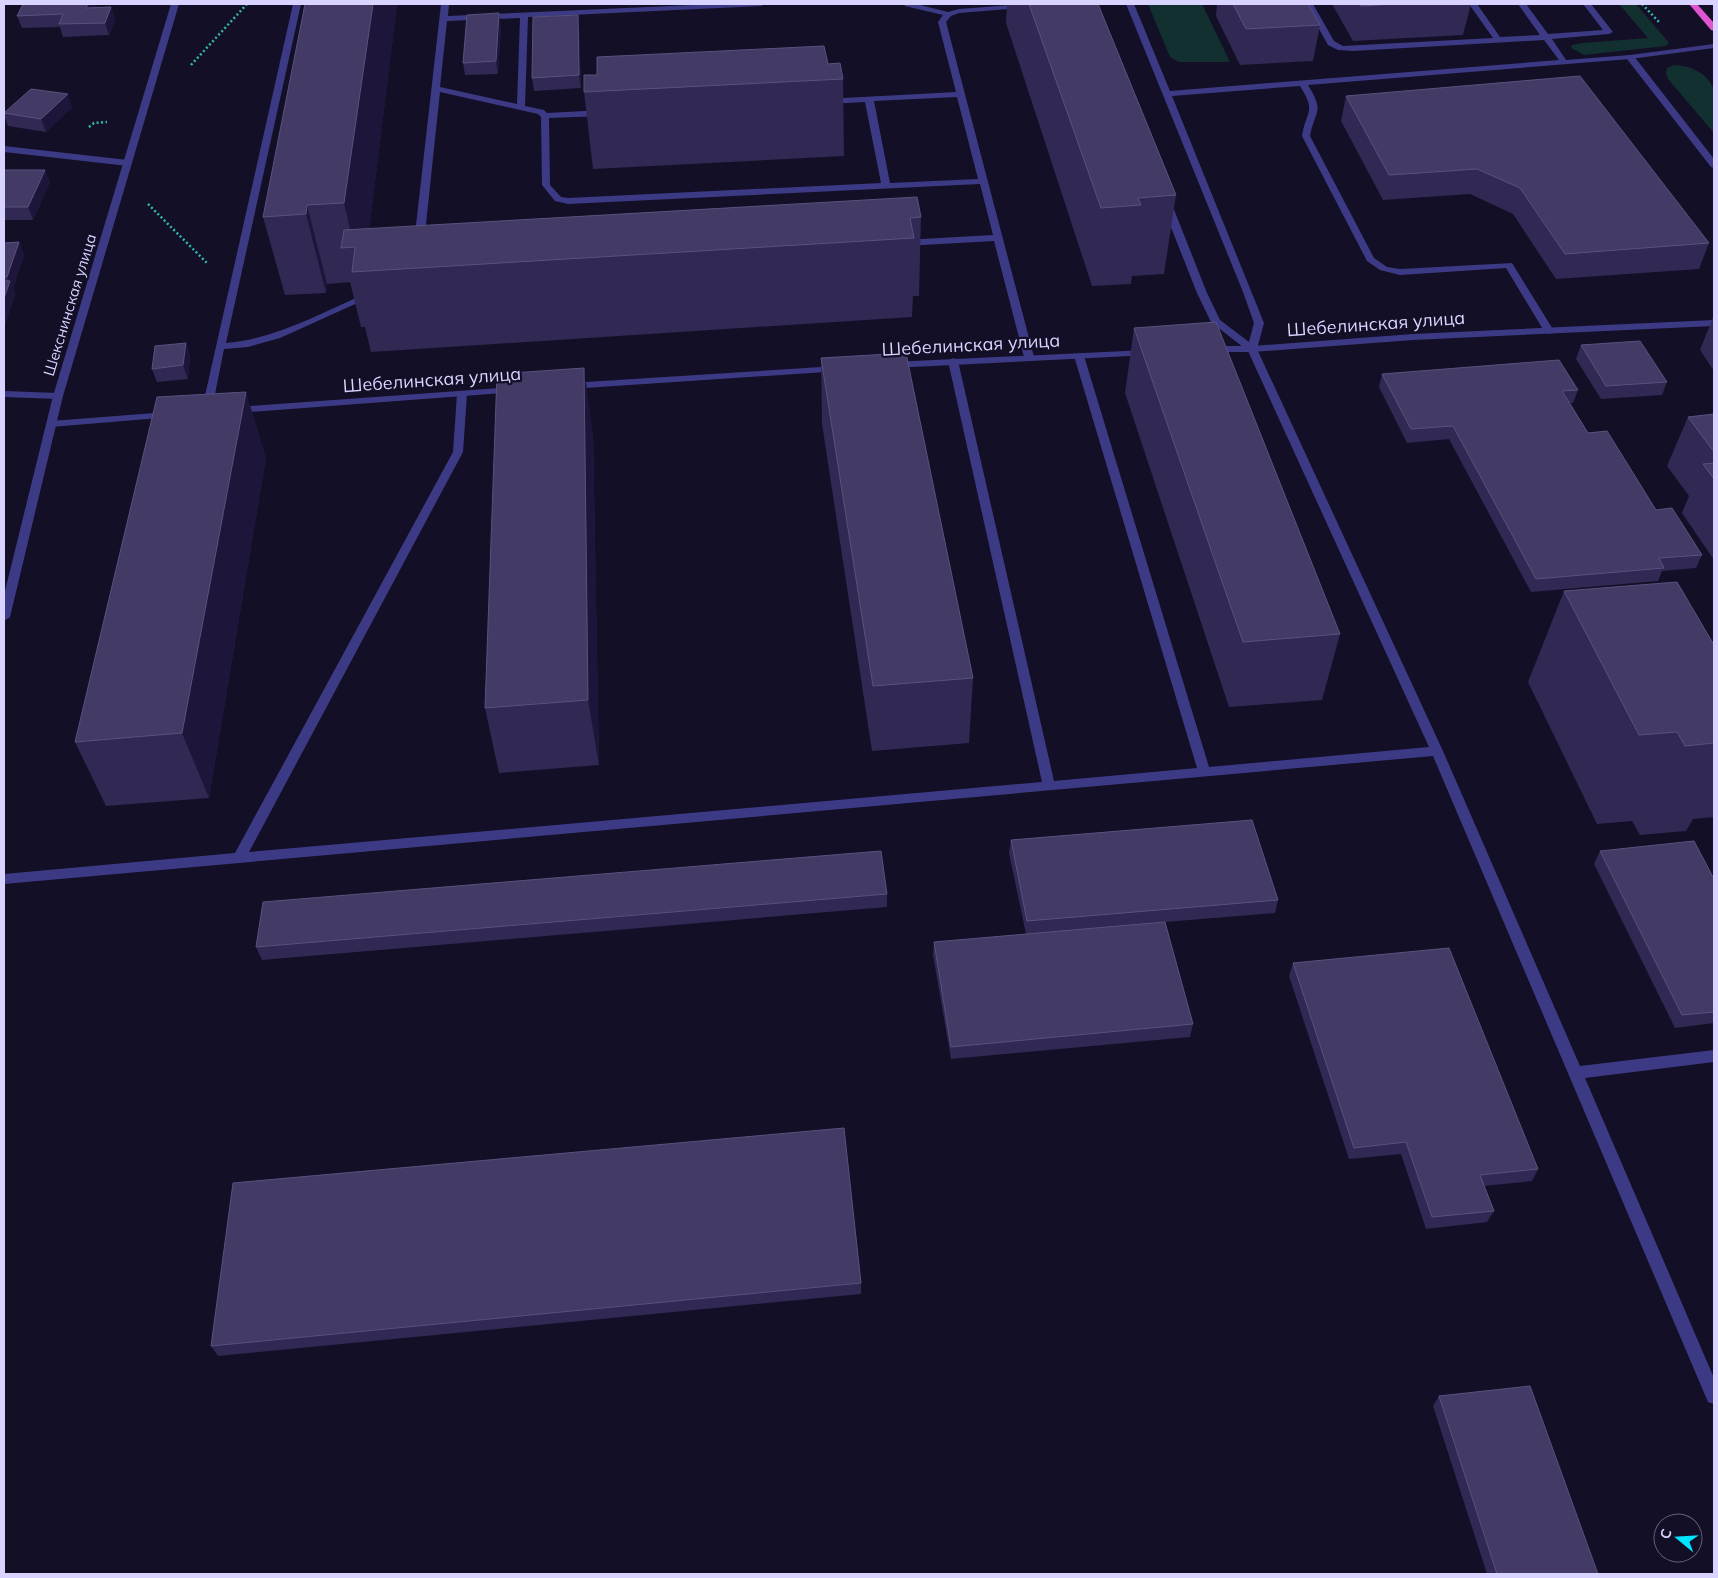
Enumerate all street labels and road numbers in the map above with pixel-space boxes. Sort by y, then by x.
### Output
street label: Шекснинская улица [39,231,100,378]
street label: Шебелинская улица [1286,306,1466,341]
street label: Шебелинская улица [881,328,1061,361]
street label: Шебелинская улица [342,362,522,397]

